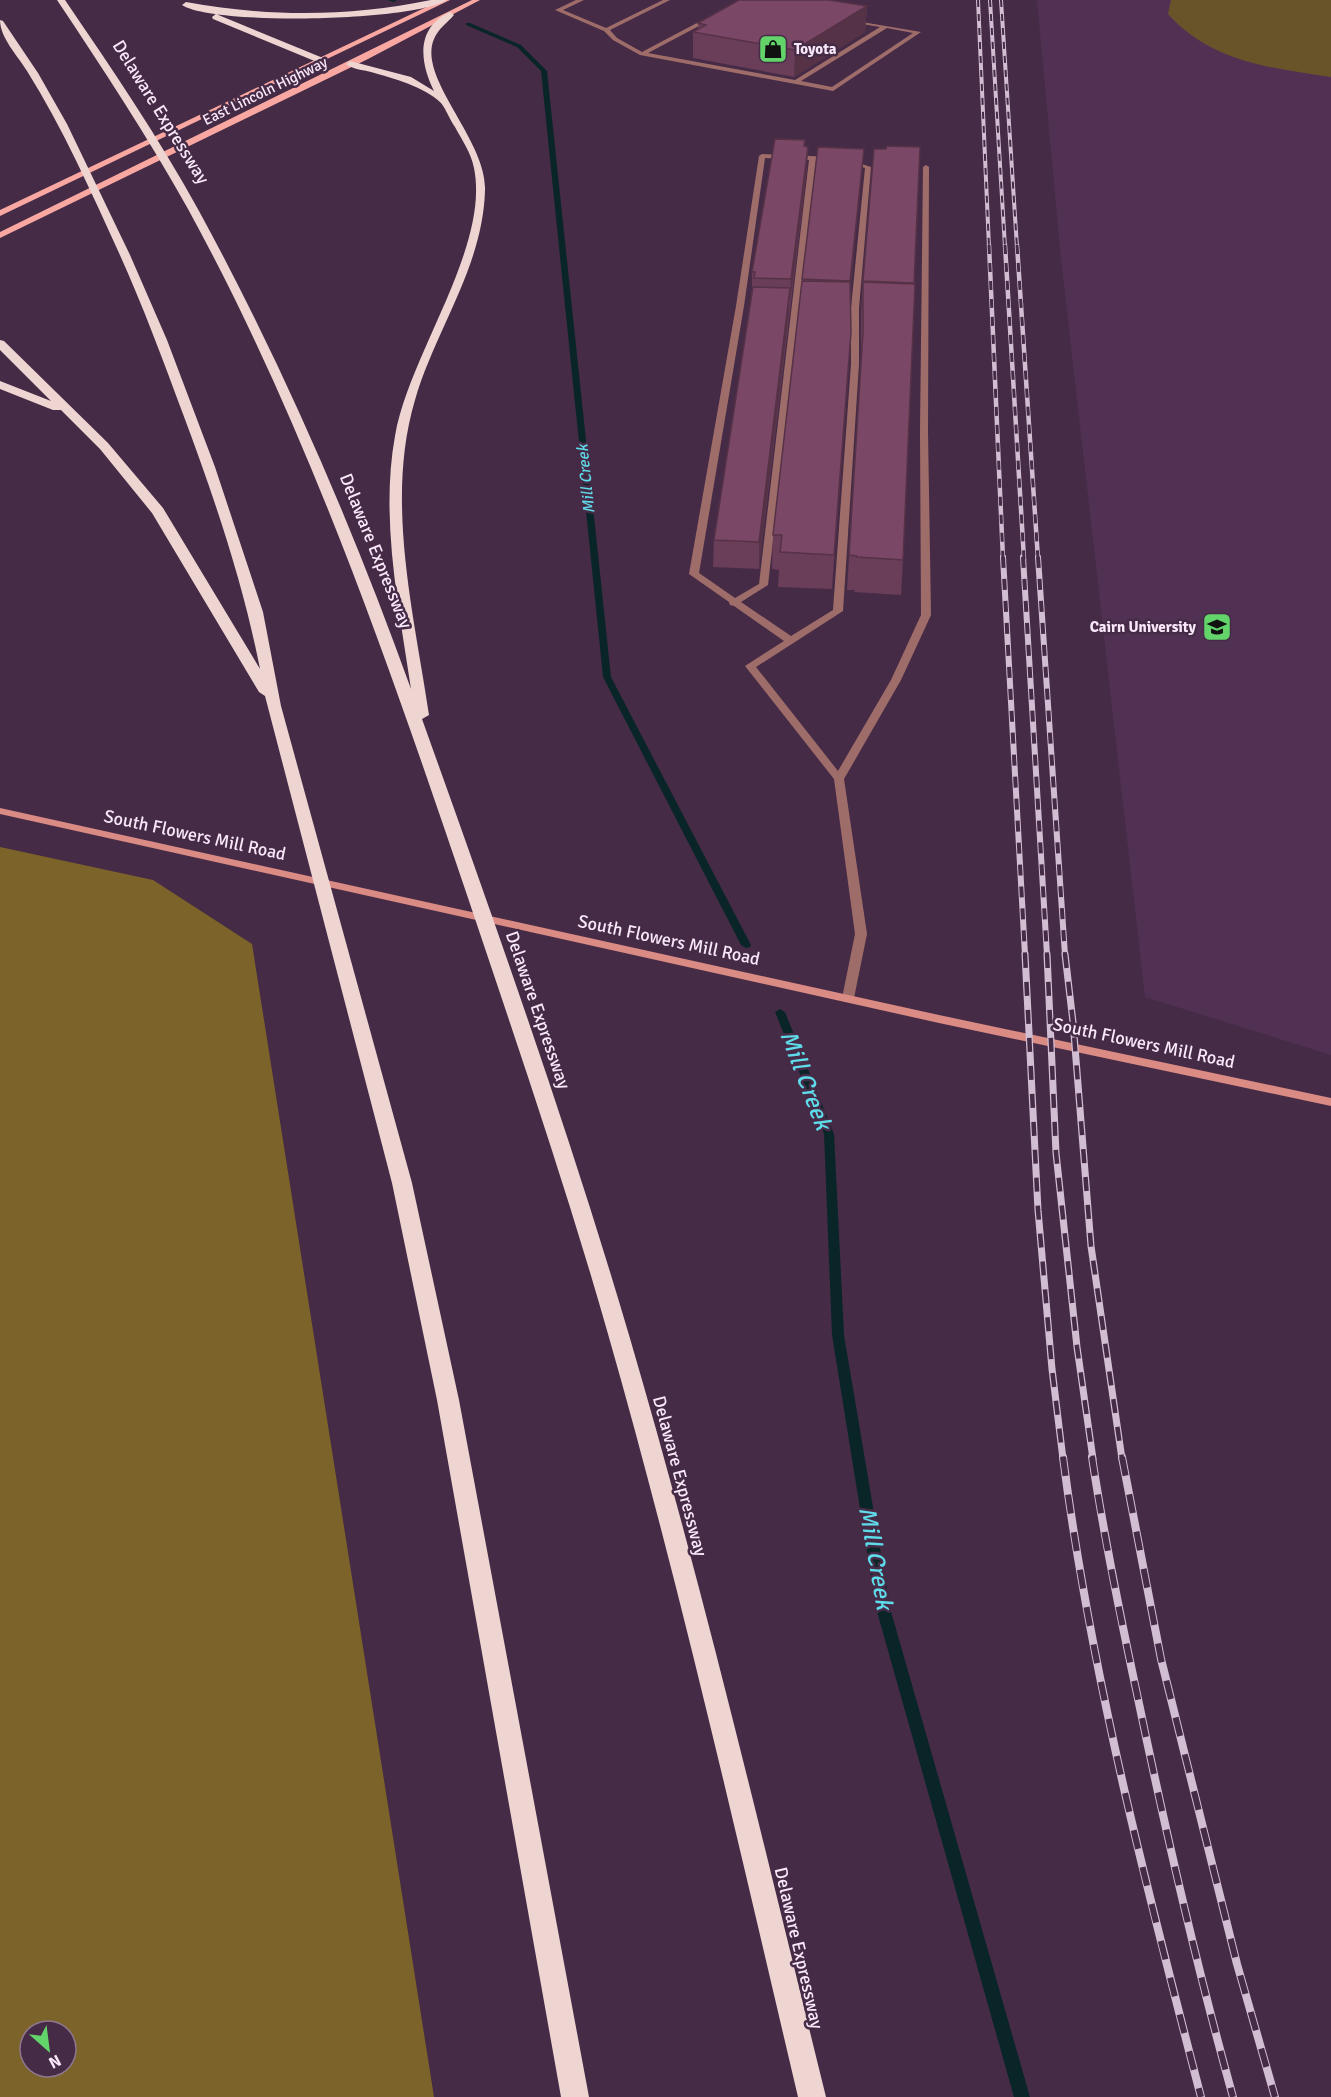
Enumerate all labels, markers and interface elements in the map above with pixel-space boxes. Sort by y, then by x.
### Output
shop icon: Toyota [757,33,789,65]
street label: Delaware Expressway [108,36,214,188]
place label: Toyota [794,40,837,58]
street label: East Lincoln Highway [200,53,330,129]
water label: Mill Creek [572,442,600,515]
street label: Delaware Expressway [335,470,417,632]
school or university icon: Cairn University [1201,611,1233,643]
place label: Cairn University [1090,618,1197,636]
street label: South Flowers Mill Road [102,805,288,865]
street label: South Flowers Mill Road [576,910,762,970]
street label: Delaware Expressway [501,928,575,1092]
street label: South Flowers Mill Road [1051,1013,1237,1073]
water label: Mill Creek [773,1026,839,1136]
street label: Delaware Expressway [648,1393,712,1559]
water label: Mill Creek [852,1504,900,1614]
street label: Delaware Expressway [770,1865,828,2032]
north arrow [18,2019,78,2079]
text: N [45,2050,64,2073]

